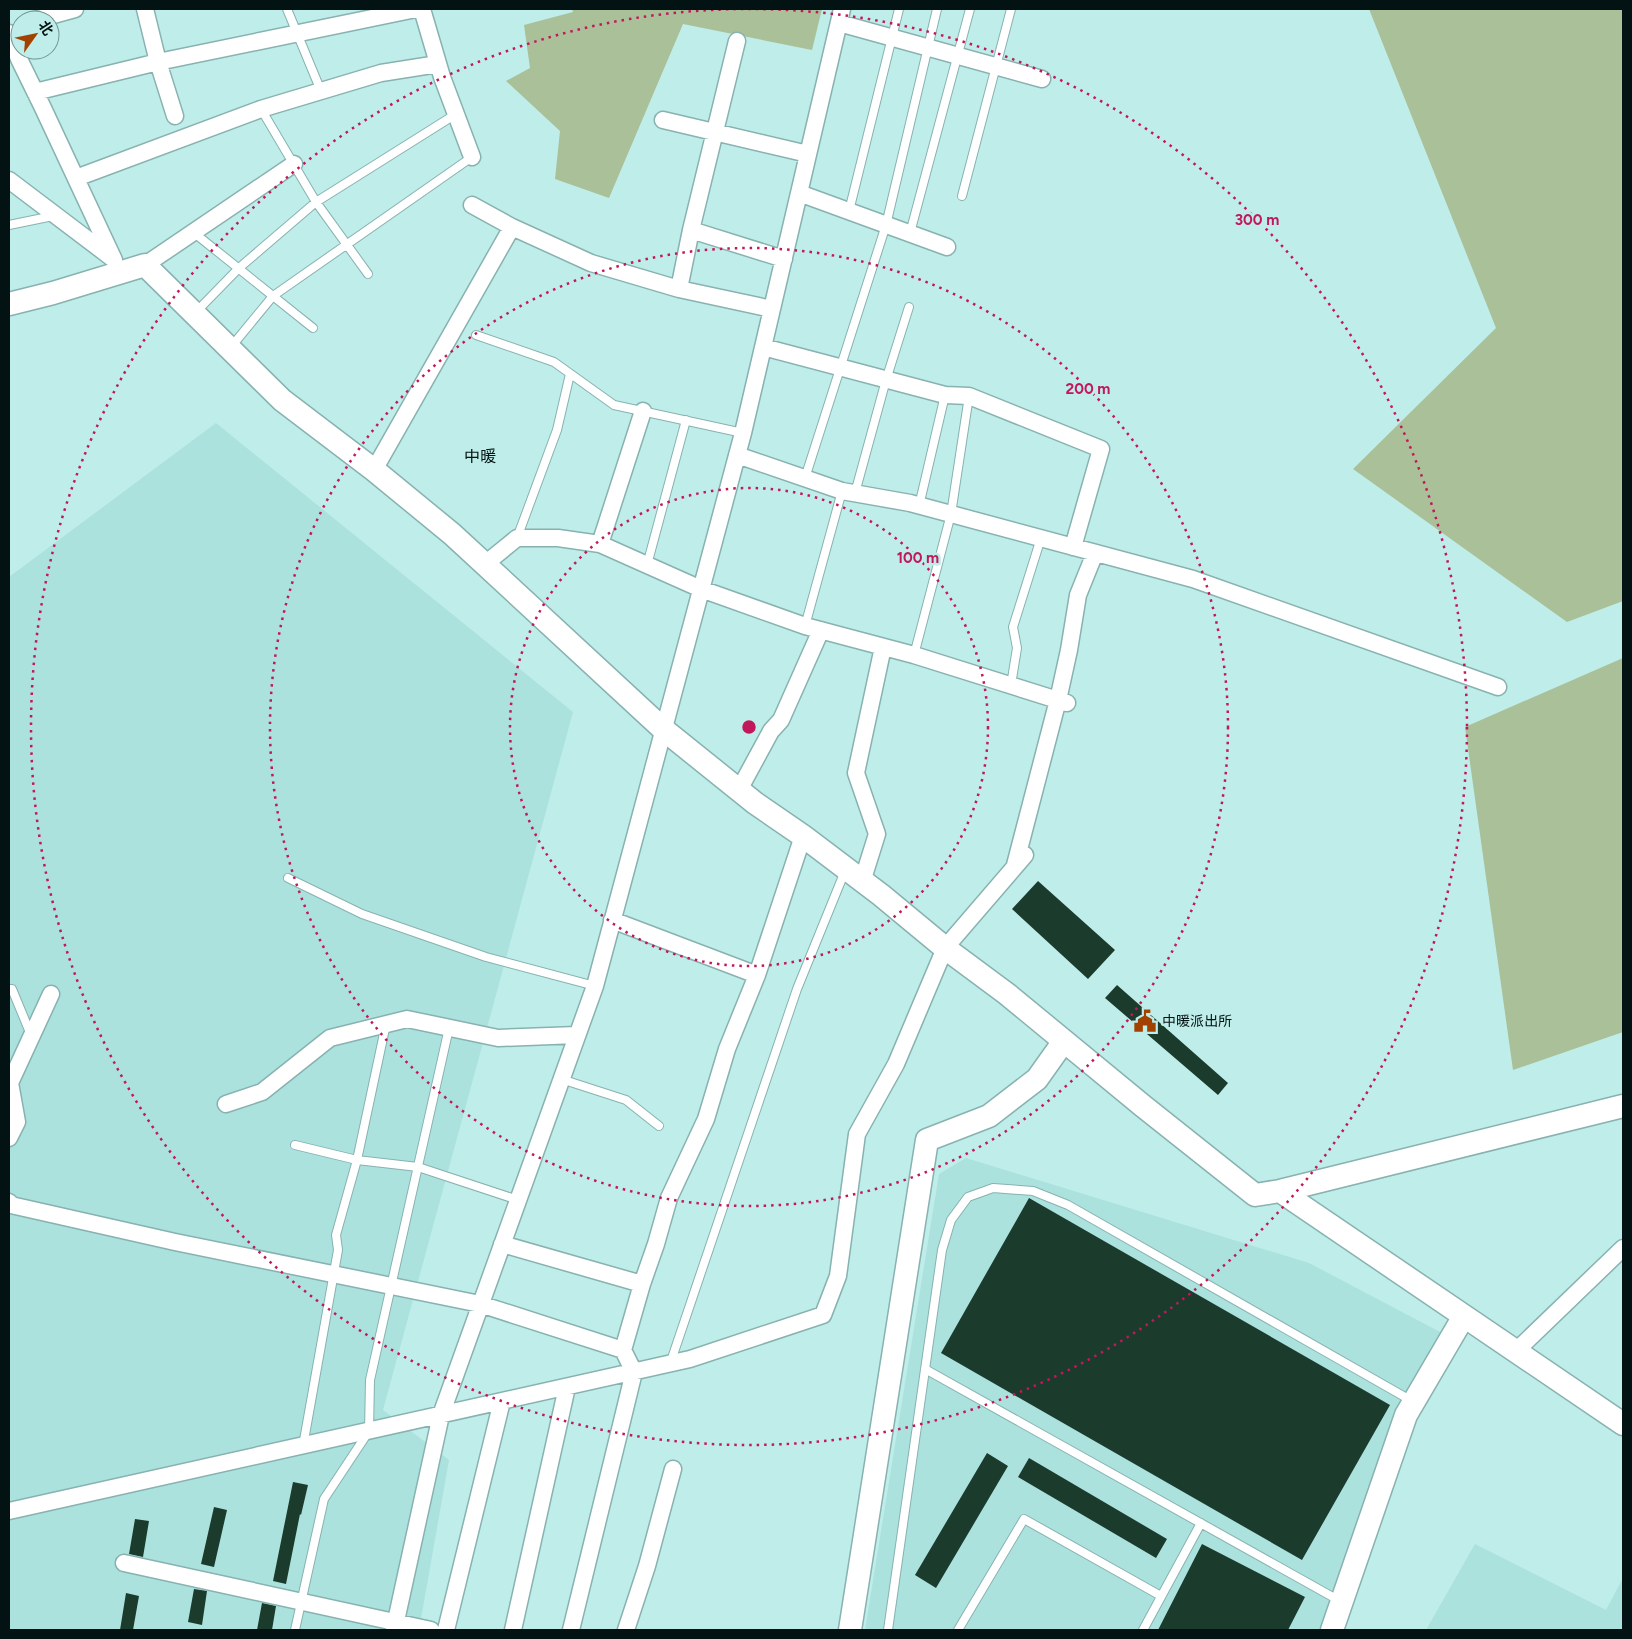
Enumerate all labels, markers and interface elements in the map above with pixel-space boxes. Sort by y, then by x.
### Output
north arrow [10,10,60,60]
text: 北 [35,18,56,39]
text: 300 m [1235,211,1279,229]
text: 200 m [1066,380,1110,398]
district label: 中暖 [464,447,496,466]
text: 100 m [897,549,939,567]
centre of rings [740,718,758,736]
public building icon: 中暖派出所 [1132,1008,1158,1034]
place label: 中暖派出所 [1162,1013,1232,1030]

